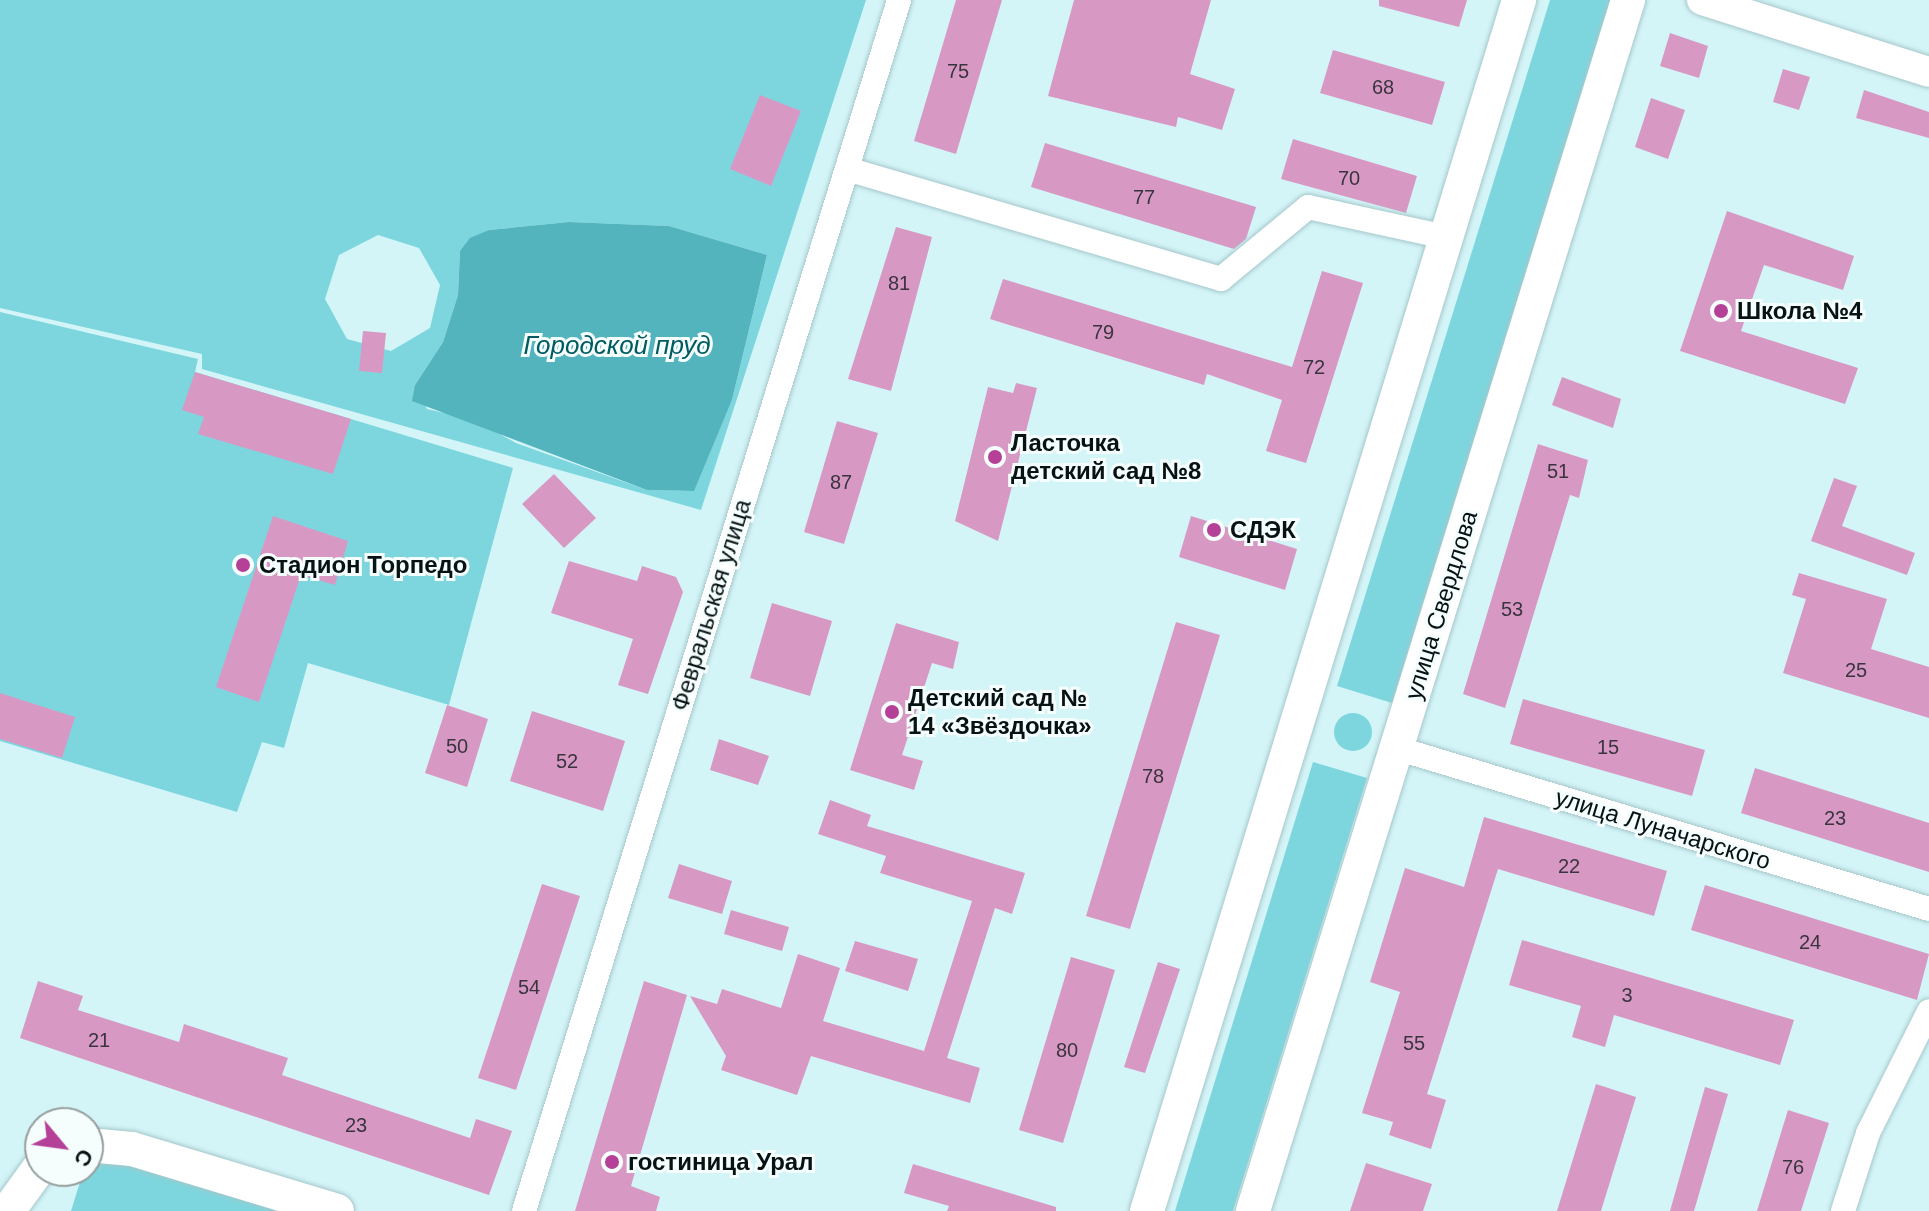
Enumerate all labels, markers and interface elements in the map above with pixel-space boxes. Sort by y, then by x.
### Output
house number: 75 [947,59,969,83]
house number: 68 [1372,75,1394,99]
house number: 70 [1338,166,1360,190]
house number: 77 [1133,185,1155,209]
house number: 81 [888,271,910,295]
place label: Школа №4 [1737,297,1862,325]
marker: Школа №4 [1712,302,1730,320]
house number: 79 [1092,320,1114,344]
water label: Городской пруд [523,330,711,362]
house number: 72 [1303,355,1325,379]
place label: Ласточка детский сад №8 [1011,429,1201,485]
marker: Ласточка детский сад №8 [986,448,1004,466]
house number: 51 [1547,459,1569,483]
house number: 87 [830,470,852,494]
street label: Февральская улица [665,496,757,714]
street label: улица Свердлова [1399,507,1483,703]
place label: СДЭК [1230,516,1296,544]
marker: СДЭК [1205,521,1223,539]
place label: Стадион Торпедо [259,551,467,579]
marker: Стадион Торпедо [234,556,252,574]
house number: 53 [1501,597,1523,621]
house number: 25 [1845,658,1867,682]
place label: Детский сад № 14 «Звёздочка» [908,684,1092,740]
marker: Детский сад № 14 «Звёздочка» [883,703,901,721]
house number: 50 [446,734,468,758]
house number: 15 [1597,735,1619,759]
house number: 52 [556,749,578,773]
house number: 78 [1142,764,1164,788]
street label: улица Луначарского [1552,783,1774,875]
house number: 23 [1824,806,1846,830]
house number: 22 [1558,854,1580,878]
house number: 24 [1799,930,1821,954]
house number: 54 [518,975,540,999]
house number: 3 [1621,983,1633,1007]
house number: 21 [88,1028,110,1052]
house number: 55 [1403,1031,1425,1055]
house number: 80 [1056,1038,1078,1062]
north arrow [24,1107,104,1187]
house number: 23 [345,1113,367,1137]
text: С [69,1145,98,1171]
place label: гостиница Урал [628,1148,813,1176]
marker: гостиница Урал [603,1153,621,1171]
house number: 76 [1782,1155,1804,1179]

